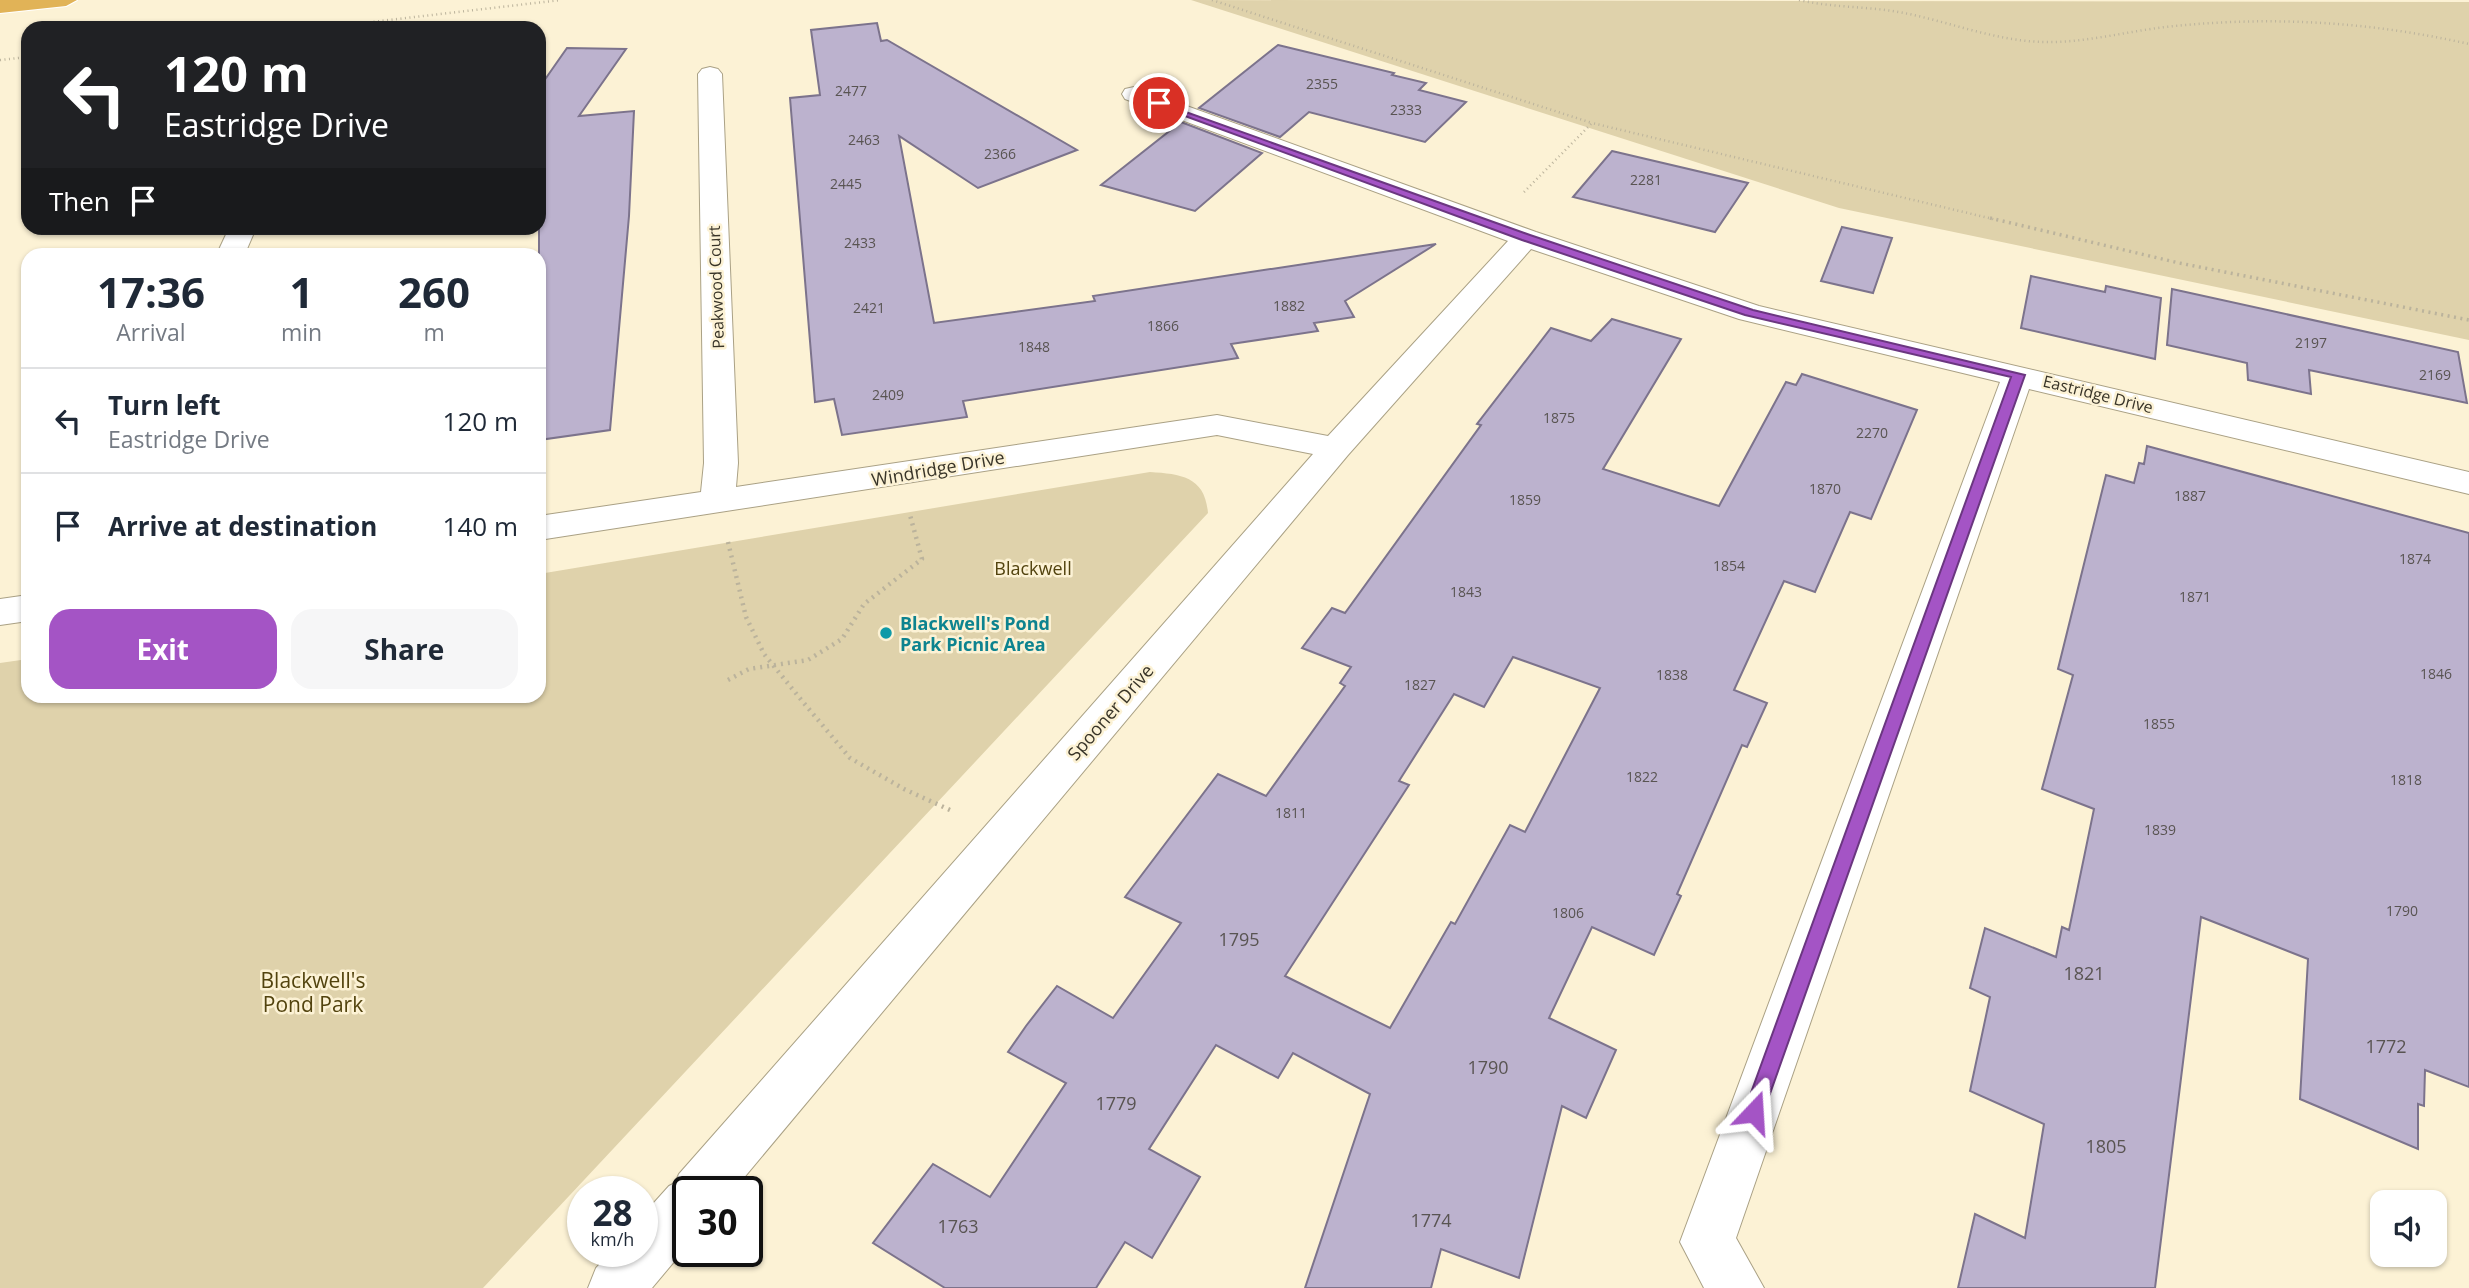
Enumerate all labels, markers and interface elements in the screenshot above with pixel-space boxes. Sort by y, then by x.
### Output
text: 120 m [164,40,309,106]
icon: left [49,49,140,140]
pin [1129,73,1189,133]
house number: 2355 [1306,74,1338,93]
house number: 2477 [835,81,867,100]
icon: arrive [1140,84,1178,122]
house number: 2333 [1390,100,1422,119]
text: Eastridge Drive [164,103,389,146]
house number: 2463 [848,130,880,149]
house number: 2366 [984,144,1016,163]
house number: 2281 [1630,170,1662,189]
house number: 2445 [830,174,862,193]
icon: arrive [124,182,162,220]
text: Then [49,183,110,219]
street label: Peakwood Court [703,225,729,349]
house number: 2433 [844,233,876,252]
text: 17:36 [97,263,205,320]
text: 1 [289,263,314,320]
text: 260 [398,263,470,320]
house number: 1882 [1273,296,1305,315]
house number: 2421 [853,298,885,317]
text: Arrival [116,316,186,348]
text: min [281,316,322,348]
text: m [423,316,445,348]
house number: 1866 [1147,316,1179,335]
house number: 2197 [2295,333,2327,352]
house number: 1848 [1018,337,1050,356]
house number: 2169 [2419,365,2451,384]
street label: Eastridge Drive [2041,370,2155,418]
house number: 2409 [872,385,904,404]
text: Turn left [108,387,220,423]
icon: left [49,402,87,440]
text: 120 m [443,403,518,439]
house number: 1875 [1543,408,1575,427]
text: Eastridge Drive [108,423,270,455]
house number: 2270 [1856,423,1888,442]
street label: Windridge Drive [870,444,1006,492]
house number: 1870 [1809,479,1841,498]
house number: 1887 [2174,486,2206,505]
house number: 1859 [1509,490,1541,509]
icon: arrive [49,507,87,545]
text: Arrive at destination [108,508,377,544]
text: 140 m [443,508,518,544]
house number: 1874 [2399,549,2431,568]
park label: Blackwell [994,556,1072,580]
house number: 1854 [1713,556,1745,575]
house number: 1843 [1450,582,1482,601]
house number: 1871 [2179,587,2211,606]
button: Exit [49,609,277,689]
button: Share [291,609,518,689]
place label: Blackwell's Pond Park Picnic Area [900,611,1050,656]
marker: Blackwell's Pond Park Picnic Area [878,625,894,641]
street label: Spooner Drive [1062,659,1158,765]
house number: 1846 [2420,664,2452,683]
house number: 1838 [1656,665,1688,684]
house number: 1827 [1404,675,1436,694]
house number: 1855 [2143,714,2175,733]
house number: 1822 [1626,767,1658,786]
house number: 1818 [2390,770,2422,789]
house number: 1811 [1275,803,1307,822]
house number: 1839 [2144,820,2176,839]
house number: 1790 [2386,901,2418,920]
house number: 1806 [1552,903,1584,922]
house number: 1795 [1218,927,1260,951]
house number: 1821 [2063,961,2105,985]
park label: Blackwell's Pond Park [261,966,365,1018]
house number: 1772 [2365,1034,2407,1058]
house number: 1790 [1467,1055,1509,1079]
position arrow [1717,1075,1791,1149]
house number: 1779 [1095,1091,1137,1115]
house number: 1805 [2085,1134,2127,1158]
speed limit sign: 30 [672,1176,763,1267]
text: 28 [592,1189,633,1236]
map controls [2370,1190,2447,1267]
button: sound [2370,1190,2447,1267]
house number: 1774 [1410,1208,1452,1232]
house number: 1763 [937,1214,979,1238]
text: km/h [591,1227,634,1251]

